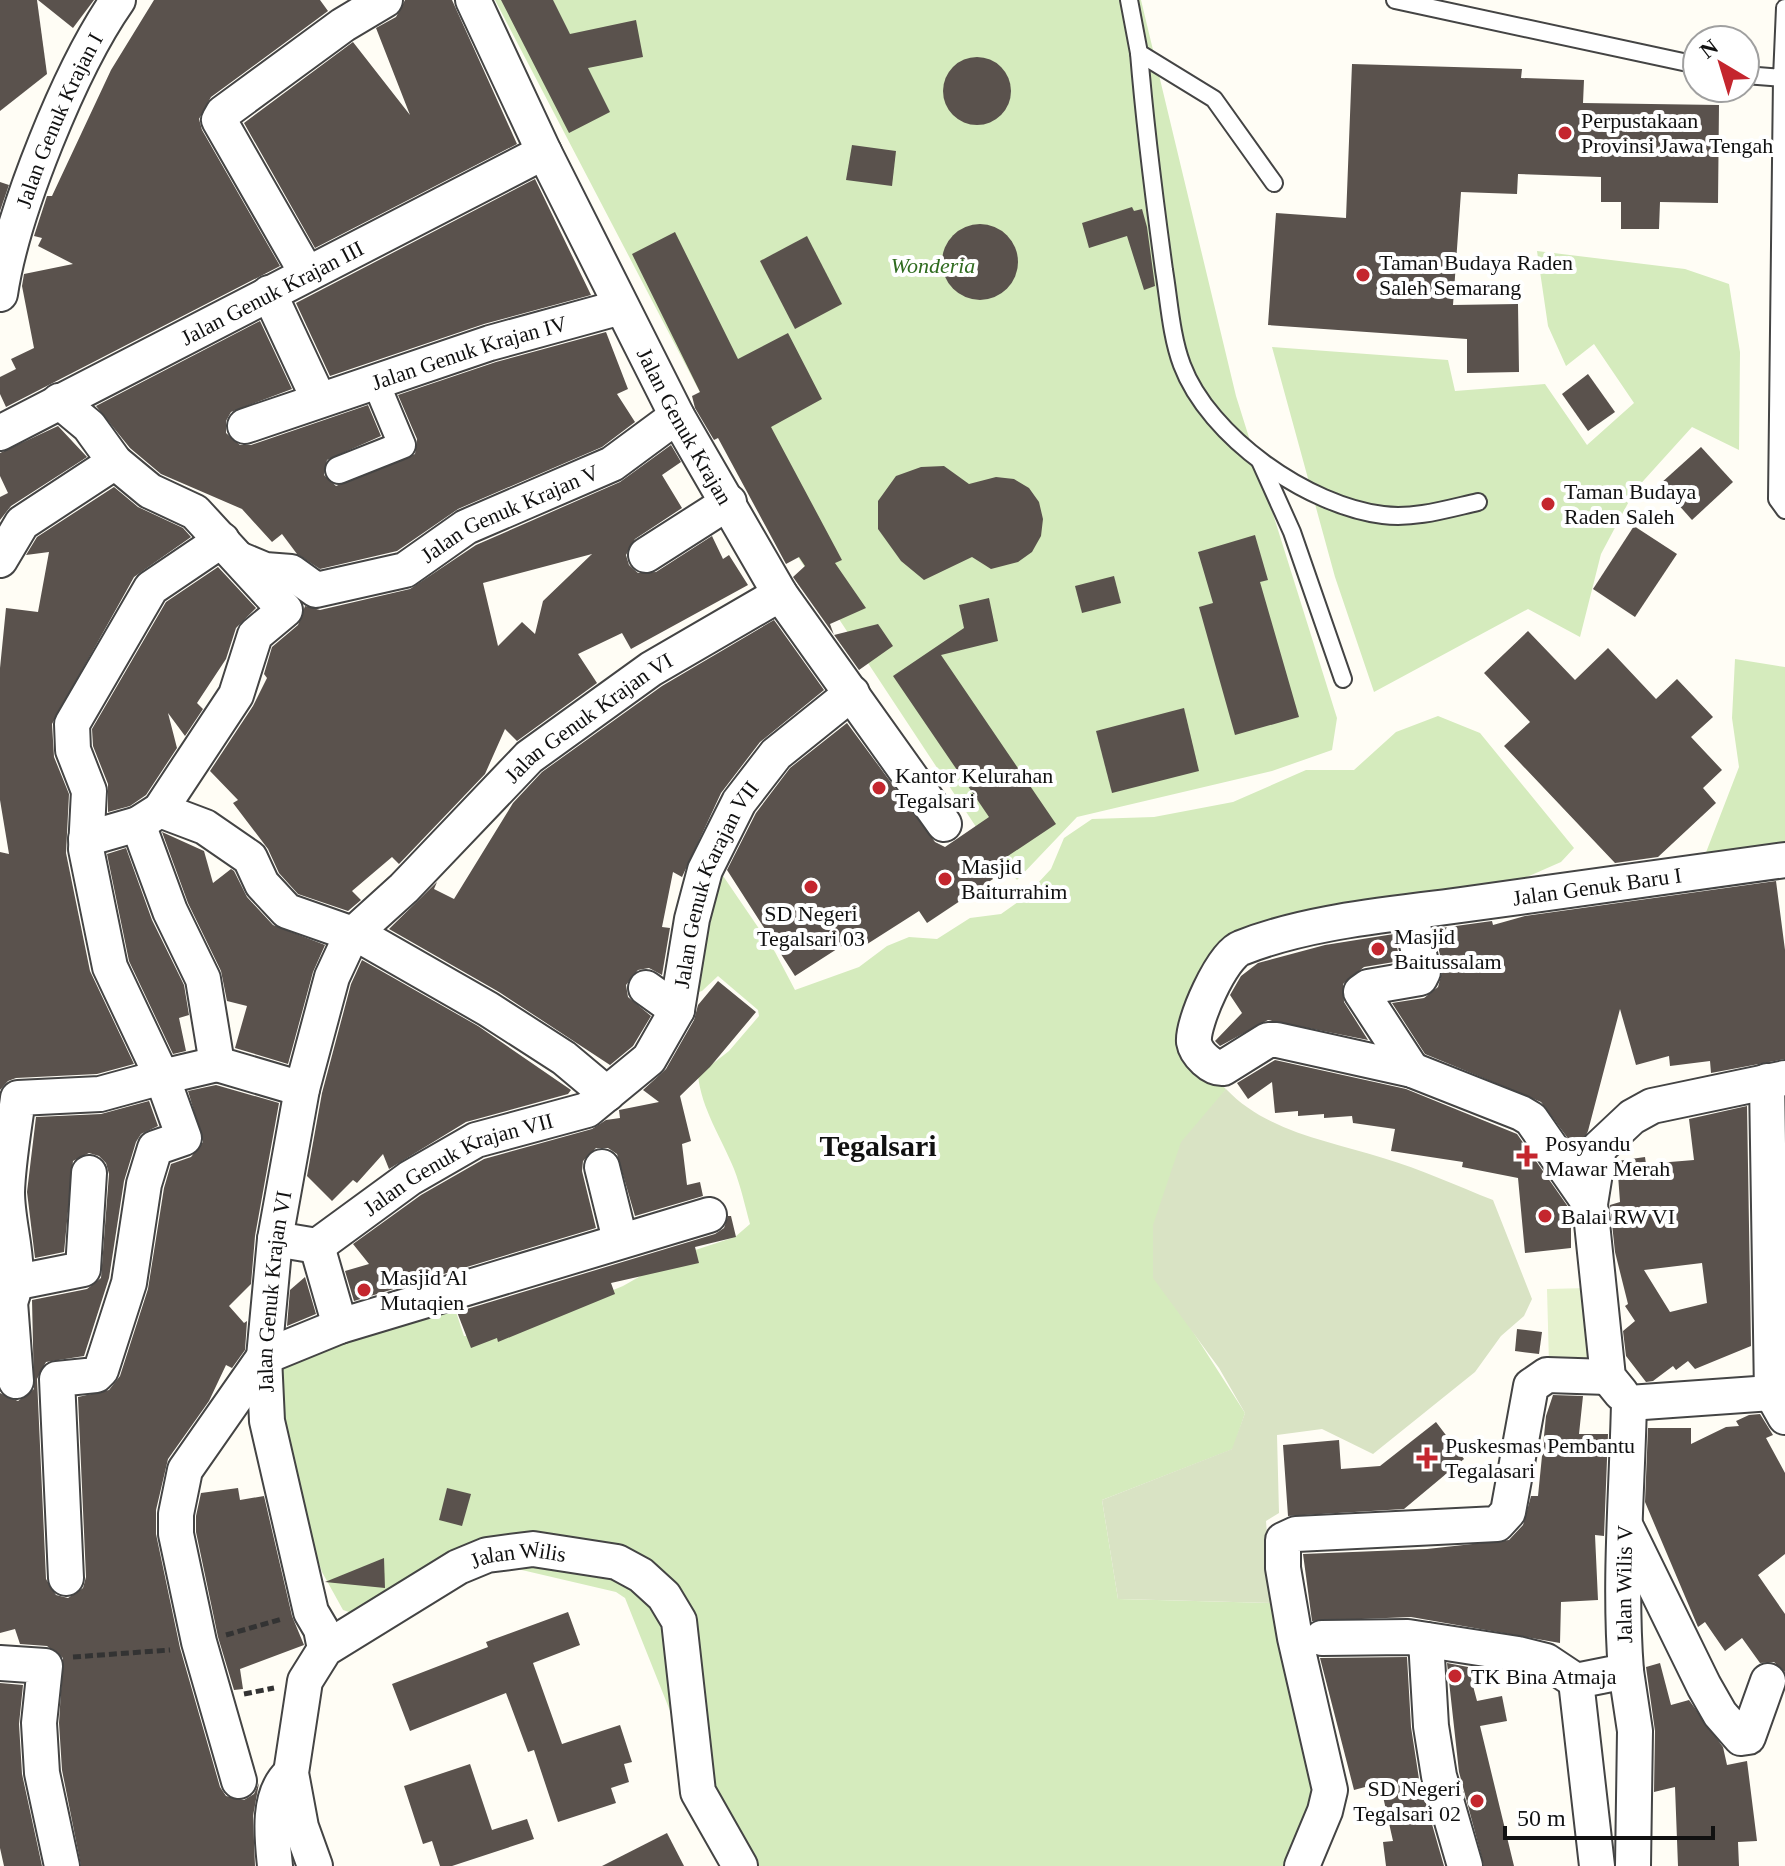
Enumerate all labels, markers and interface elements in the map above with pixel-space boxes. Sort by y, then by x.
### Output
north arrow [1681,24,1761,104]
street label: Jalan Genuk Krajan I [10,28,107,211]
text: N [1695,34,1723,63]
place label: Perpustakaan Provinsi Jawa Tengah [1581,108,1773,158]
marker: Perpustakaan Provinsi Jawa Tengah [1556,124,1574,142]
street label: Jalan Genuk Krajan III [176,235,367,350]
place label: Taman Budaya Raden Saleh Semarang [1379,250,1573,300]
park label: Wonderia [891,253,975,278]
marker: Taman Budaya Raden Saleh Semarang [1354,266,1372,284]
street label: Jalan Genuk Krajan IV [368,310,570,395]
street label: Jalan Genuk Krajan [632,344,738,509]
street label: Jalan Genuk Krajan V [416,459,602,568]
place label: Taman Budaya Raden Saleh [1564,479,1696,529]
marker: Taman Budaya Raden Saleh [1539,495,1557,513]
street label: Jalan Genuk Krajan VI [499,647,677,788]
place label: Kantor Kelurahan Tegalsari [895,763,1053,813]
street label: Jalan Genuk Karajan VII [668,776,763,990]
marker: Kantor Kelurahan Tegalsari [870,779,888,797]
place label: Masjid Baiturrahim [961,854,1067,904]
street label: Jalan Genuk Baru I [1511,862,1683,910]
marker: Masjid Baiturrahim [936,870,954,888]
marker: SD Negeri Tegalsari 03 [802,878,820,896]
place label: SD Negeri Tegalsari 03 [757,901,865,951]
place label: Masjid Baitussalam [1394,924,1502,974]
marker: Masjid Baitussalam [1369,940,1387,958]
street label: Jalan Genuk Krajan VII [358,1107,556,1221]
district label: Tegalsari [819,1129,937,1162]
place label: Posyandu Mawar Merah [1545,1131,1670,1181]
marker: Posyandu Mawar Merah [1516,1145,1538,1167]
street label: Jalan Genuk Krajan VI [251,1189,296,1393]
place label: Balai RW VI [1561,1204,1675,1229]
marker: Balai RW VI [1536,1207,1554,1225]
place label: Masjid Al Mutaqien [380,1265,467,1315]
marker: Masjid Al Mutaqien [355,1281,373,1299]
place label: Puskesmas Pembantu Tegalasari [1445,1433,1635,1483]
marker: Puskesmas Pembantu Tegalasari [1416,1447,1438,1469]
street label: Jalan Wilis V [1611,1525,1637,1644]
street label: Jalan Wilis [466,1536,568,1573]
place label: TK Bina Atmaja [1471,1664,1617,1689]
marker: TK Bina Atmaja [1446,1667,1464,1685]
place label: SD Negeri Tegalsari 02 [1353,1776,1461,1826]
scale bar [1505,1790,1713,1840]
marker: SD Negeri Tegalsari 02 [1468,1792,1486,1810]
text: 50 m [1517,1805,1566,1831]

